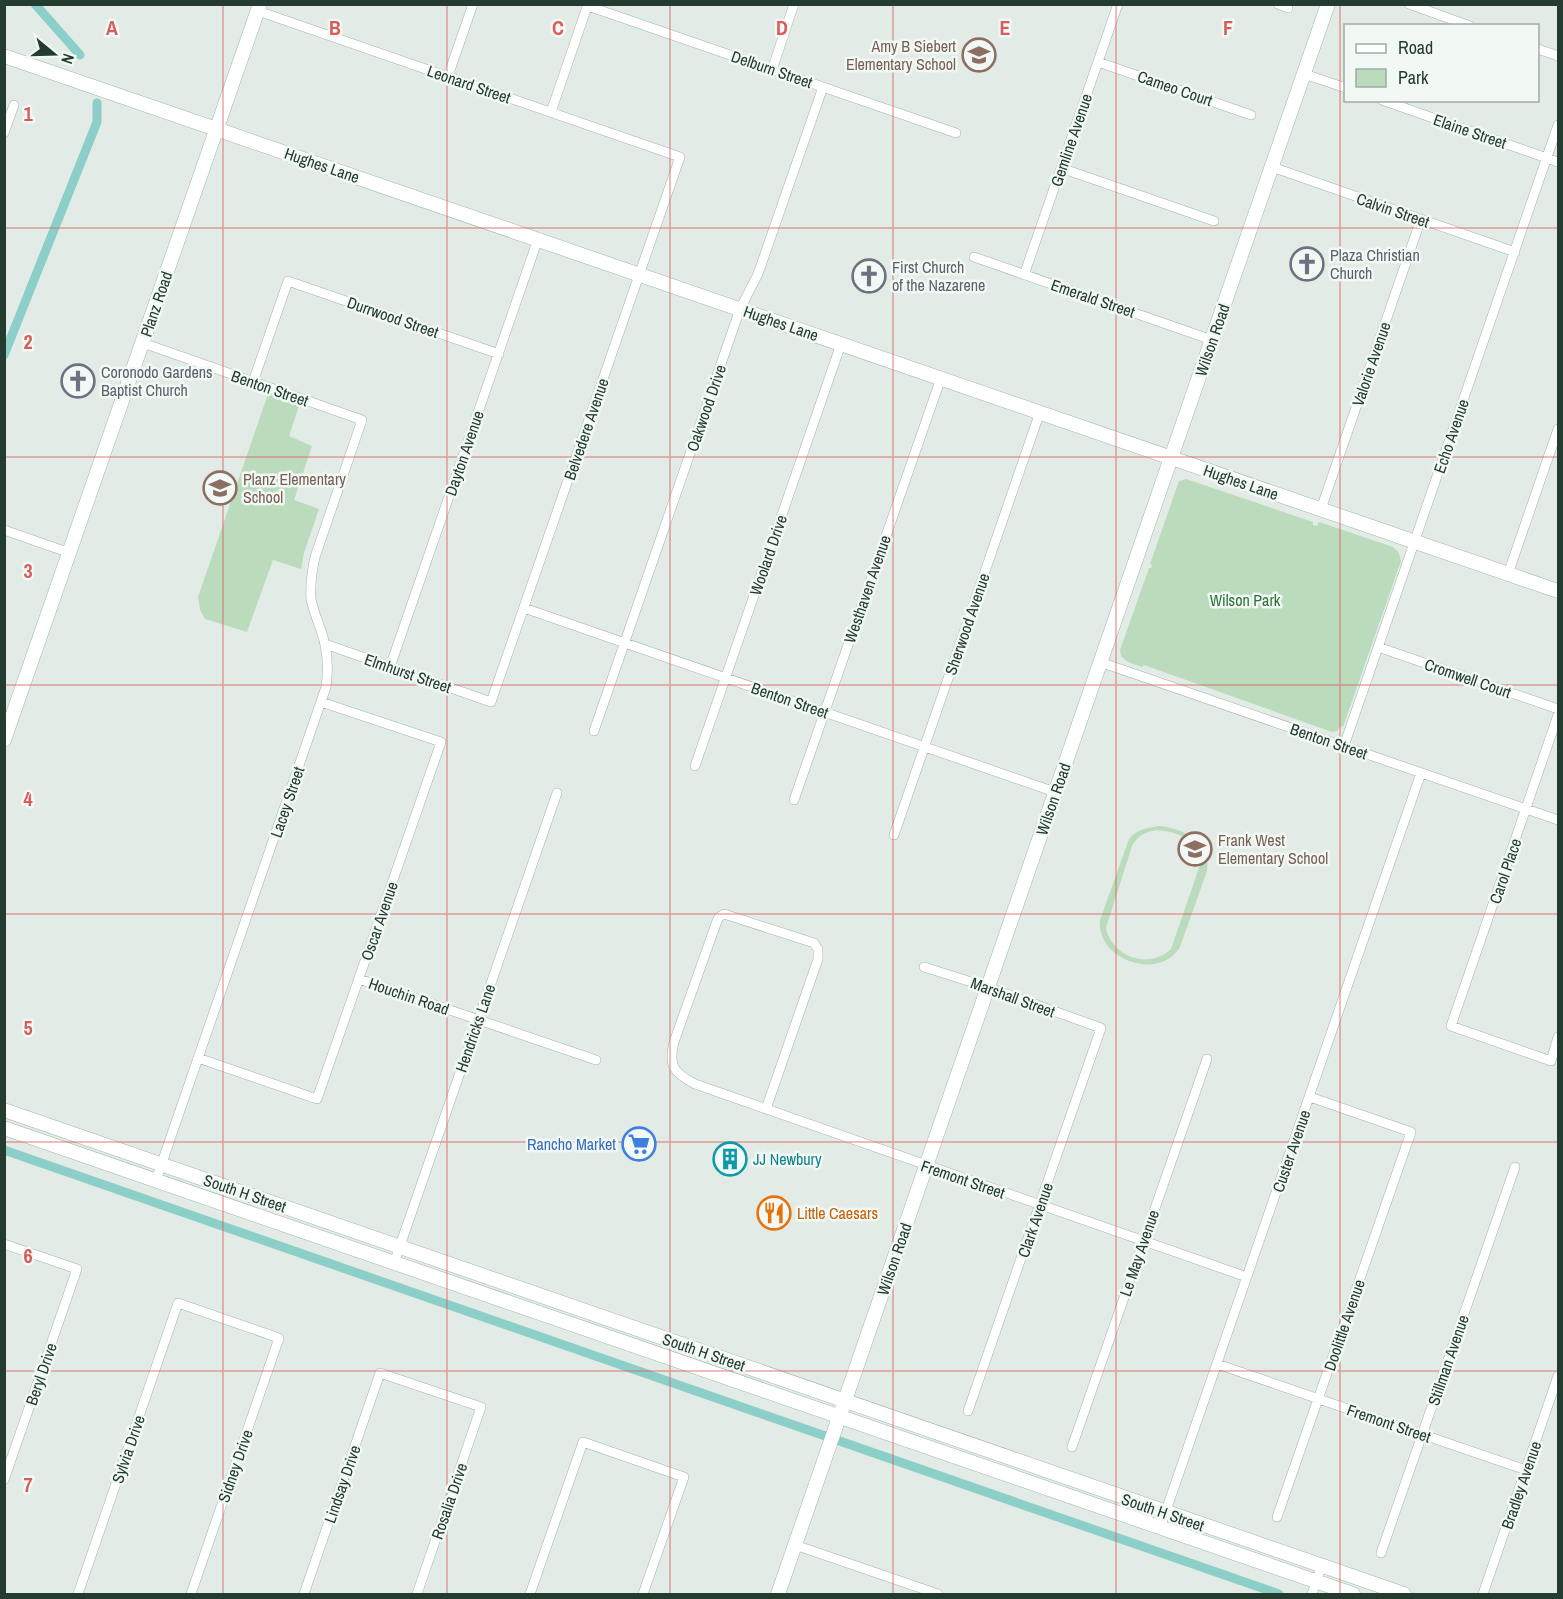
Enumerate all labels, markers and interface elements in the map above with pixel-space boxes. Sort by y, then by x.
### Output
text: A [106,14,118,41]
text: B [329,14,341,41]
text: C [552,14,564,41]
text: D [776,14,788,41]
text: E [1000,14,1011,41]
text: F [1223,14,1233,41]
north arrow [24,24,84,84]
legend [1344,24,1539,102]
place label: Amy B Siebert Elementary School [846,35,956,75]
text: Road [1398,35,1433,60]
school or university icon: Amy B Siebert Elementary School [961,37,997,73]
street label: Delburn Street [728,45,816,93]
text: N [56,51,80,67]
street label: Leonard Street [424,59,514,109]
street label: Cameo Court [1135,65,1216,111]
text: Park [1398,65,1429,90]
street label: Gemline Avenue [1045,91,1097,189]
text: 1 [23,100,33,127]
street label: Elaine Street [1431,108,1510,154]
street label: Hughes Lane [282,142,362,188]
street label: Calvin Street [1354,187,1433,233]
place label: Plaza Christian Church [1330,244,1420,284]
church icon: Plaza Christian Church [1289,246,1325,282]
place label: First Church of the Nazarene [892,256,985,296]
church icon: First Church of the Nazarene [851,258,887,294]
street label: Planz Road [135,268,177,340]
street label: Emerald Street [1048,273,1138,323]
street label: Durrwood Street [344,291,442,343]
street label: Hughes Lane [741,300,821,346]
street label: Wilson Road [1189,301,1235,379]
street label: Valorie Avenue [1346,319,1396,409]
text: 2 [23,328,33,355]
place label: Coronodo Gardens Baptist Church [101,361,213,401]
street label: Oakwood Drive [681,362,731,454]
church icon: Coronodo Gardens Baptist Church [60,363,96,399]
street label: Benton Street [228,365,312,412]
street label: Belvedere Avenue [558,375,614,483]
street label: Echo Avenue [1428,396,1474,476]
street label: Dayton Avenue [439,407,489,499]
street label: Hughes Lane [1201,459,1281,505]
place label: Planz Elementary School [243,468,346,508]
school or university icon: Planz Elementary School [202,470,238,506]
street label: Woolard Drive [744,512,792,598]
street label: Westhaven Avenue [838,532,896,646]
text: 3 [23,557,33,584]
street label: Sherwood Avenue [939,570,995,678]
park label: Wilson Park [1210,589,1281,611]
street label: Elmhurst Street [362,648,455,698]
street label: Cromwell Court [1422,653,1515,703]
street label: Benton Street [748,677,832,724]
street label: Benton Street [1287,718,1371,765]
street label: Wilson Road [1030,760,1076,838]
street label: Lacey Street [265,763,310,840]
text: 4 [23,785,33,812]
place label: Frank West Elementary School [1218,829,1328,869]
school or university icon: Frank West Elementary School [1177,831,1213,867]
street label: Carol Place [1484,835,1526,907]
street label: Oscar Avenue [355,879,403,963]
street label: Houchin Road [366,972,452,1020]
street label: Marshall Street [968,972,1059,1023]
street label: Hendricks Lane [450,981,500,1075]
text: 5 [23,1014,33,1041]
street label: Custer Avenue [1267,1107,1315,1195]
supermarket icon: Rancho Market [621,1126,657,1162]
place label: Rancho Market [527,1133,616,1155]
building icon: JJ Newbury [712,1141,748,1177]
place label: JJ Newbury [753,1148,822,1170]
street label: Fremont Street [918,1154,1008,1204]
street label: South H Street [201,1169,290,1218]
street label: Clark Avenue [1012,1180,1058,1260]
restaurant icon: Little Caesars [756,1195,792,1231]
place label: Little Caesars [797,1202,878,1224]
street label: Le May Avenue [1114,1207,1164,1299]
street label: Wilson Road [871,1220,917,1298]
text: 6 [23,1242,33,1269]
street label: Doolittle Avenue [1318,1276,1370,1374]
street label: Stillman Avenue [1422,1312,1474,1408]
street label: South H Street [660,1328,749,1377]
street label: Beryl Drive [20,1340,62,1408]
street label: Fremont Street [1344,1398,1434,1448]
street label: Sylvia Drive [106,1412,150,1486]
street label: Sidney Drive [212,1427,258,1505]
street label: Bradley Avenue [1496,1438,1546,1532]
street label: Lindsay Drive [318,1442,366,1526]
street label: Rosalia Drive [426,1460,472,1542]
text: 7 [23,1471,33,1498]
street label: South H Street [1119,1488,1208,1537]

